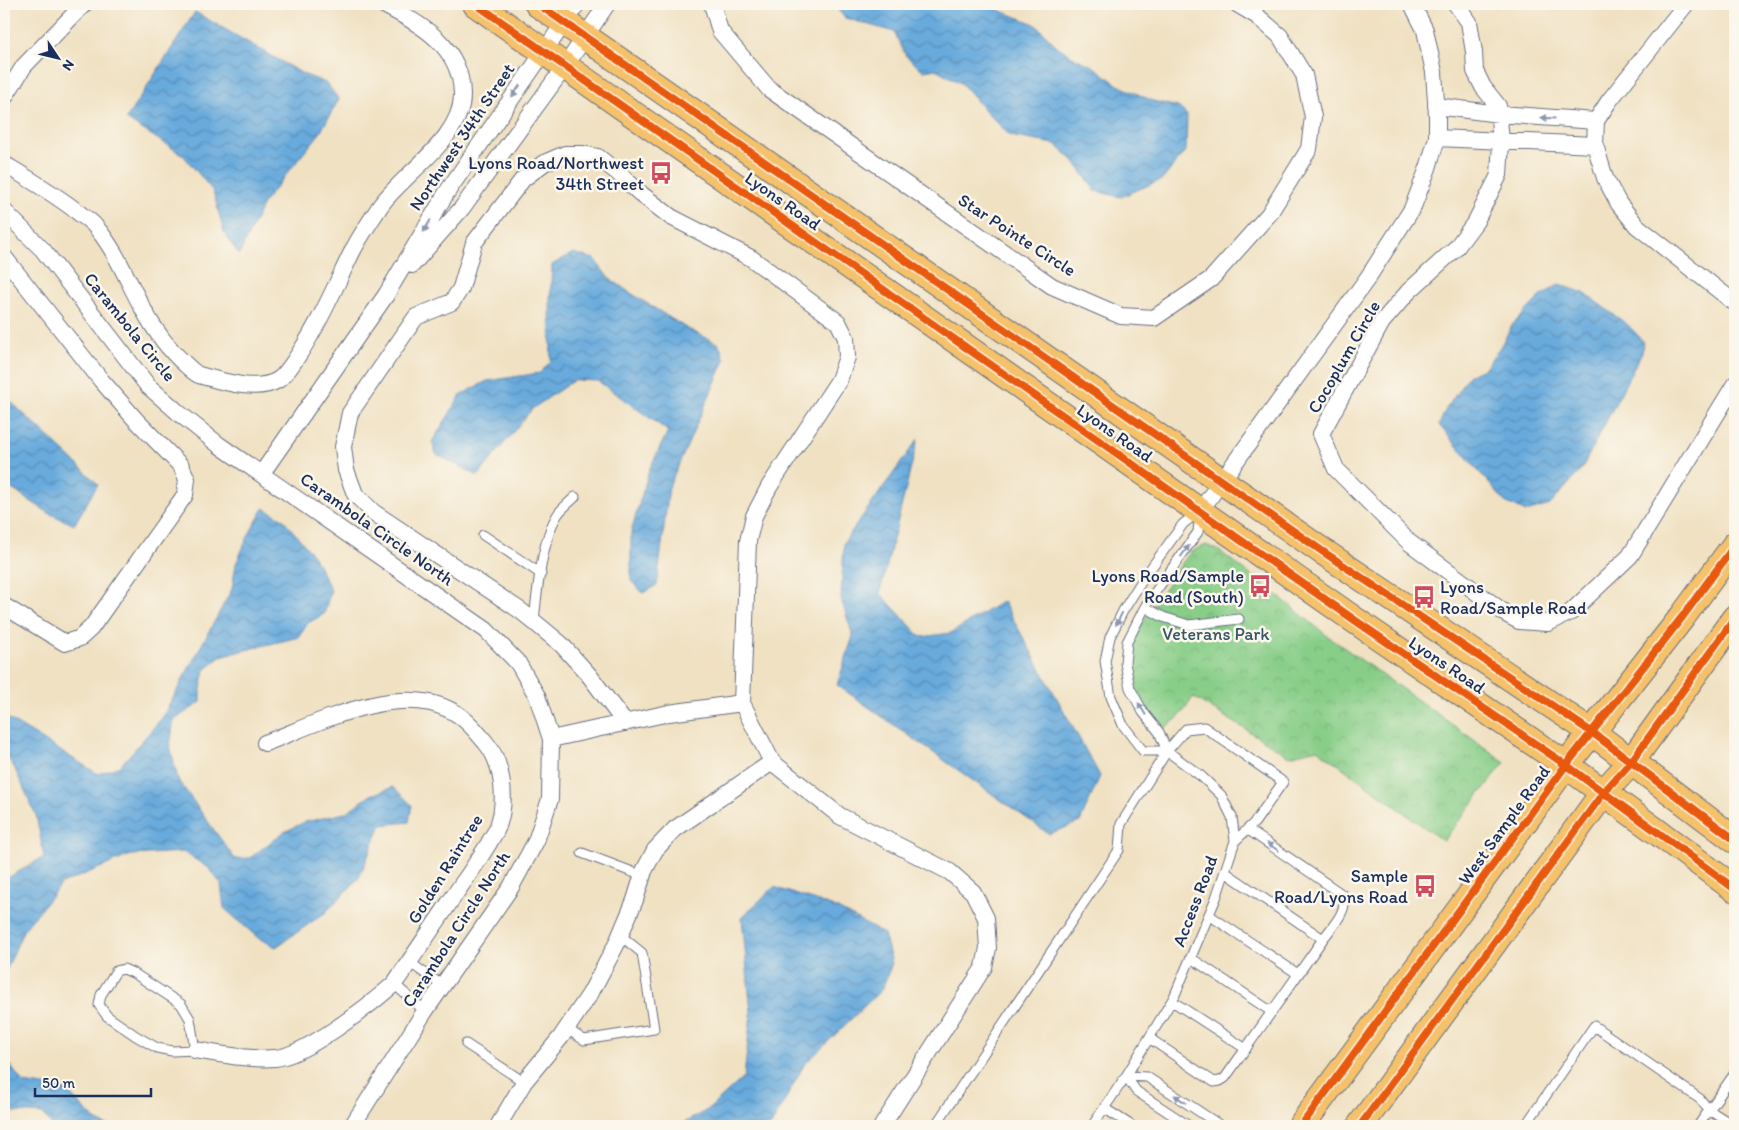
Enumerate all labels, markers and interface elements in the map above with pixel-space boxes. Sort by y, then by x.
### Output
north arrow [32,32,82,82]
text: N [59,56,78,74]
street label: Northwest 34th Street [405,59,520,215]
one-way arrow [511,84,521,97]
one-way arrow [1540,113,1556,121]
place label: Lyons Road/Northwest 34th Street [468,152,644,195]
bus stop icon: Lyons Road/Northwest 34th Street [648,160,674,186]
street label: Lyons Road [741,167,825,235]
street label: Star Pointe Circle [954,189,1080,281]
one-way arrow [422,220,431,233]
street label: Carambola Circle [79,268,181,386]
street label: Cocoplum Circle [1303,297,1385,417]
street label: Lyons Road [1073,399,1157,467]
street label: Carambola Circle North [296,468,458,590]
one-way arrow [1180,544,1190,557]
place label: Lyons Road/Sample Road (South) [1092,565,1244,608]
bus stop icon: Lyons Road/Sample Road (South) [1247,573,1273,599]
place label: Lyons Road/Sample Road [1440,576,1587,619]
bus stop icon: Lyons Road/Sample Road [1411,584,1437,610]
one-way arrow [1115,612,1123,626]
park label: Veterans Park [1162,623,1270,645]
street label: Lyons Road [1404,631,1490,699]
one-way arrow [1138,703,1147,716]
street label: West Sample Road [1453,761,1555,889]
street label: Golden Raintree [402,810,488,928]
one-way arrow [1266,842,1280,852]
street label: Carambola Circle North [397,846,515,1011]
street label: Access Road [1168,852,1223,950]
place label: Sample Road/Lyons Road [1274,865,1408,908]
bus stop icon: Sample Road/Lyons Road [1412,873,1438,899]
scale bar [35,1065,151,1097]
text: 50 m [42,1074,75,1092]
one-way arrow [1174,1094,1187,1104]

